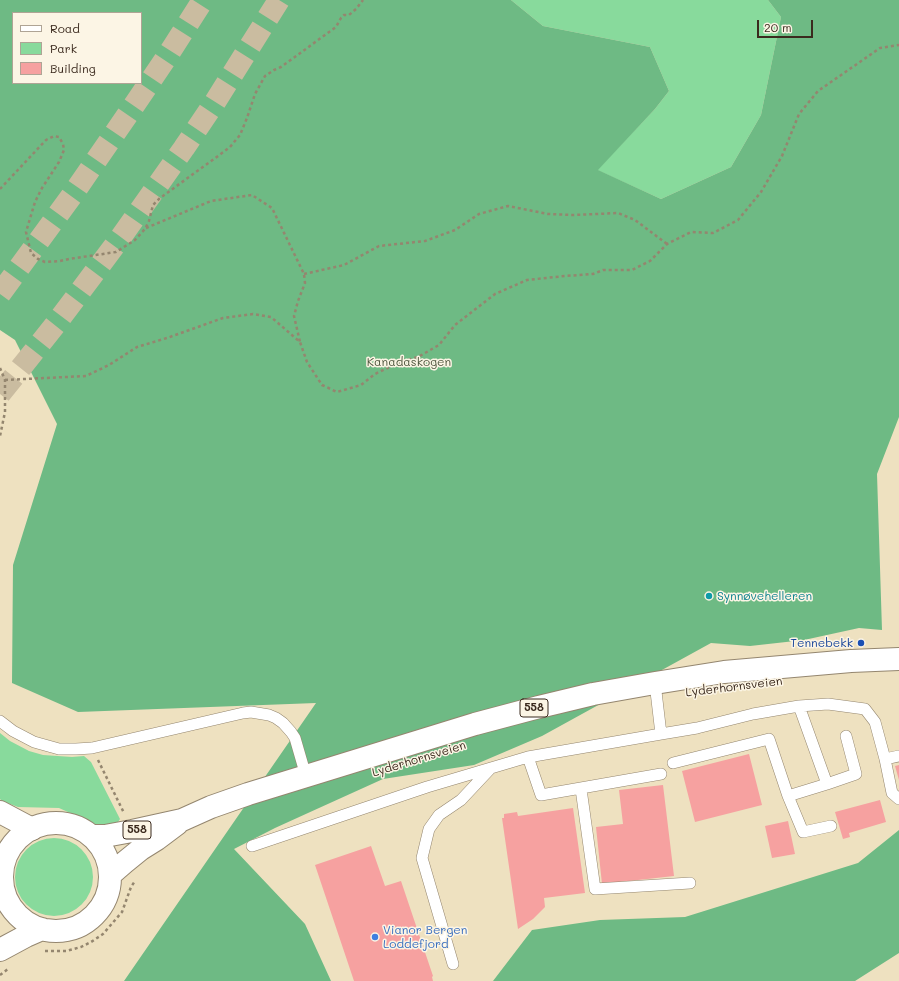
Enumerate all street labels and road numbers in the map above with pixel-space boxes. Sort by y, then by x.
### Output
street label: Lyderhornsveien [685,674,783,700]
road number: 558 [520,699,548,717]
street label: Lyderhornsveien [370,738,468,780]
road number: 558 [123,821,151,839]

